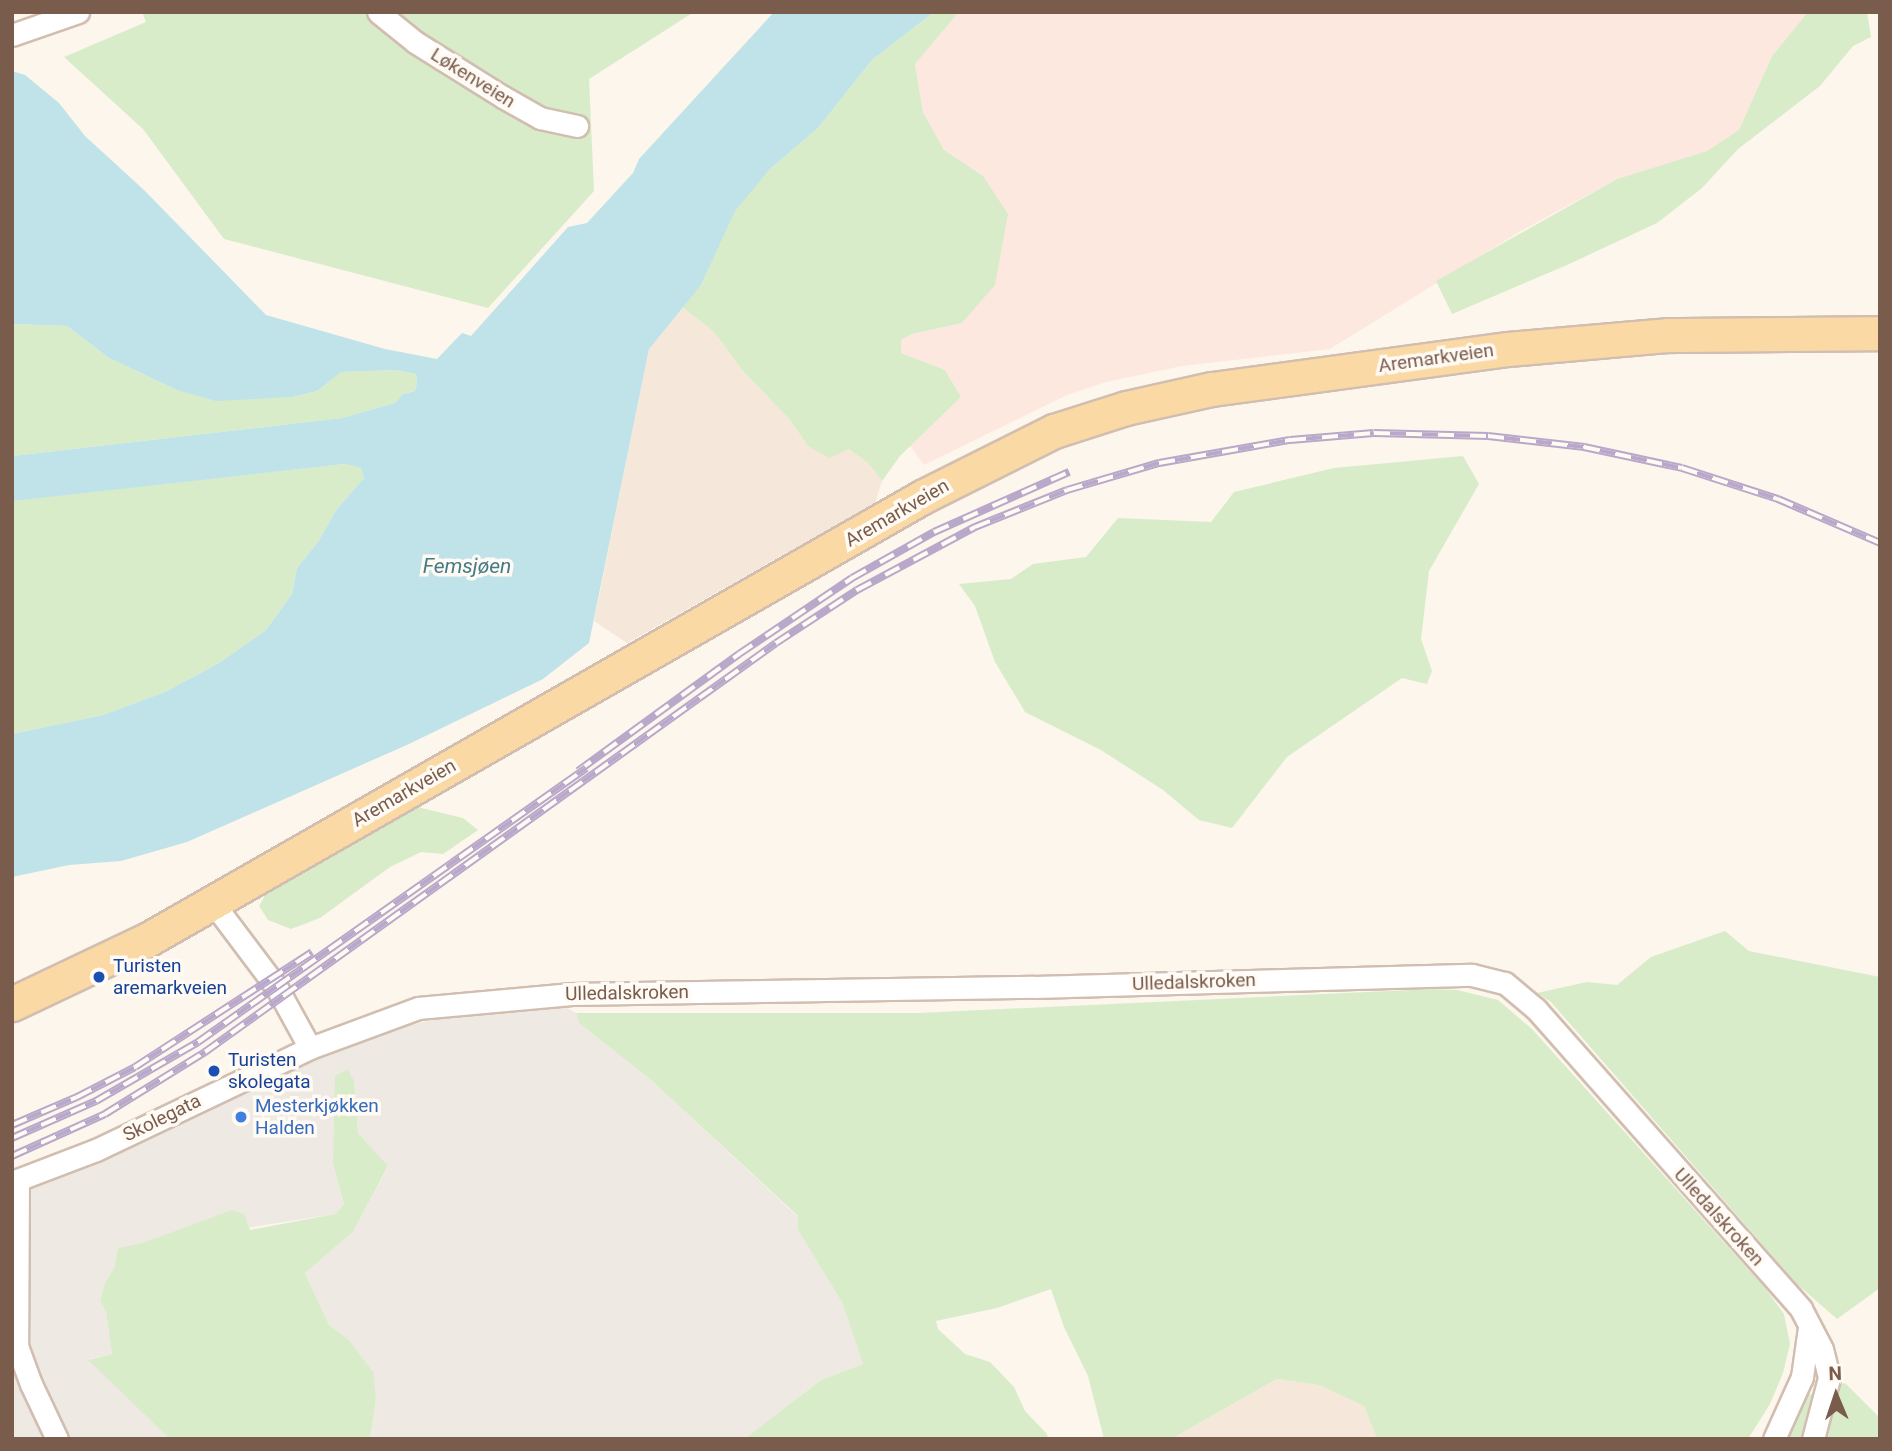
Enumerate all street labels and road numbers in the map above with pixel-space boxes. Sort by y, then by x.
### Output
street label: Løkenveien [427,43,519,113]
street label: Aremarkveien [1377,339,1495,377]
street label: Aremarkveien [841,474,953,552]
street label: Aremarkveien [348,754,460,832]
street label: Ulledalskroken [1132,968,1256,996]
street label: Ulledalskroken [565,981,689,1005]
street label: Skolegata [119,1089,205,1147]
street label: Ulledalskroken [1669,1163,1769,1271]

